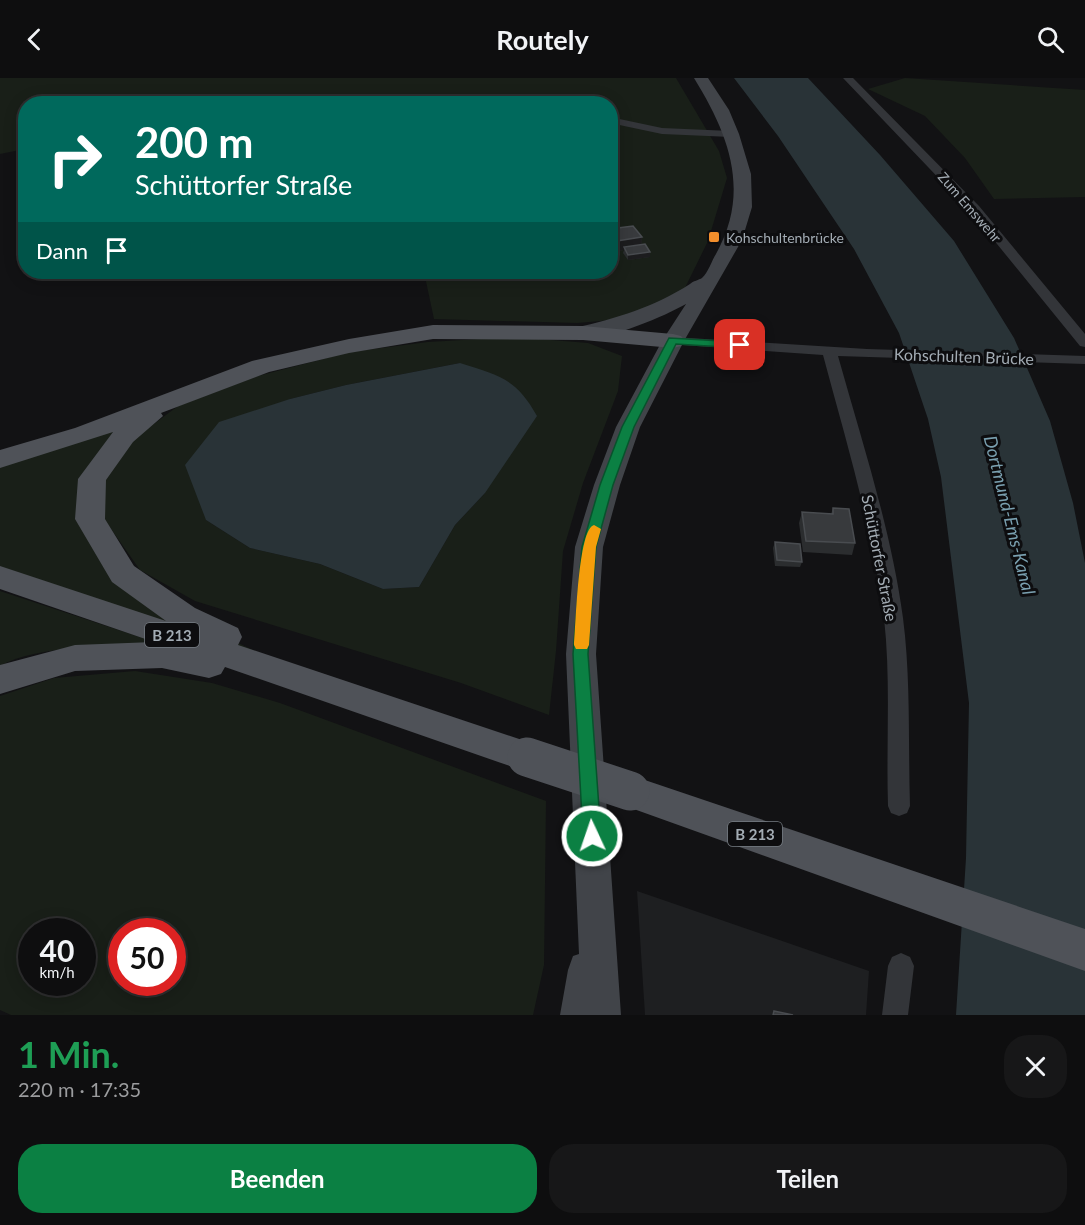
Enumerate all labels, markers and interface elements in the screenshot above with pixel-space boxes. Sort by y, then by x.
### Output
icon: back [18,23,51,56]
text: Routely [496,23,589,56]
icon: search [1034,23,1067,56]
text: 200 m [135,117,253,167]
icon: right [36,120,114,198]
text: Schüttorfer Straße [135,168,352,201]
street label: Zum Emswehr [935,168,1005,246]
place label: Kohschultenbrücke [726,229,844,246]
marker: Kohschultenbrücke [707,230,721,244]
icon: arrive [100,234,133,267]
text: Dann [36,237,88,264]
pin [714,319,765,370]
icon: arrive [723,328,756,361]
street label: Kohschulten Brücke [894,344,1034,368]
water label: Dortmund-Ems-Kanal [980,433,1040,597]
street label: Schüttorfer Straße [858,493,902,623]
road number: B 213 [145,623,199,647]
position arrow [560,804,624,868]
road number: B 213 [728,822,782,846]
speed limit sign: 50 [108,918,186,996]
text: 40 [40,932,74,968]
text: km/h [39,963,75,981]
text: 1 Min. [18,1032,119,1076]
button: close [1004,1035,1067,1098]
text: 220 m · 17:35 [18,1077,141,1101]
button: Beenden [18,1144,537,1213]
button: Teilen [549,1144,1067,1213]

